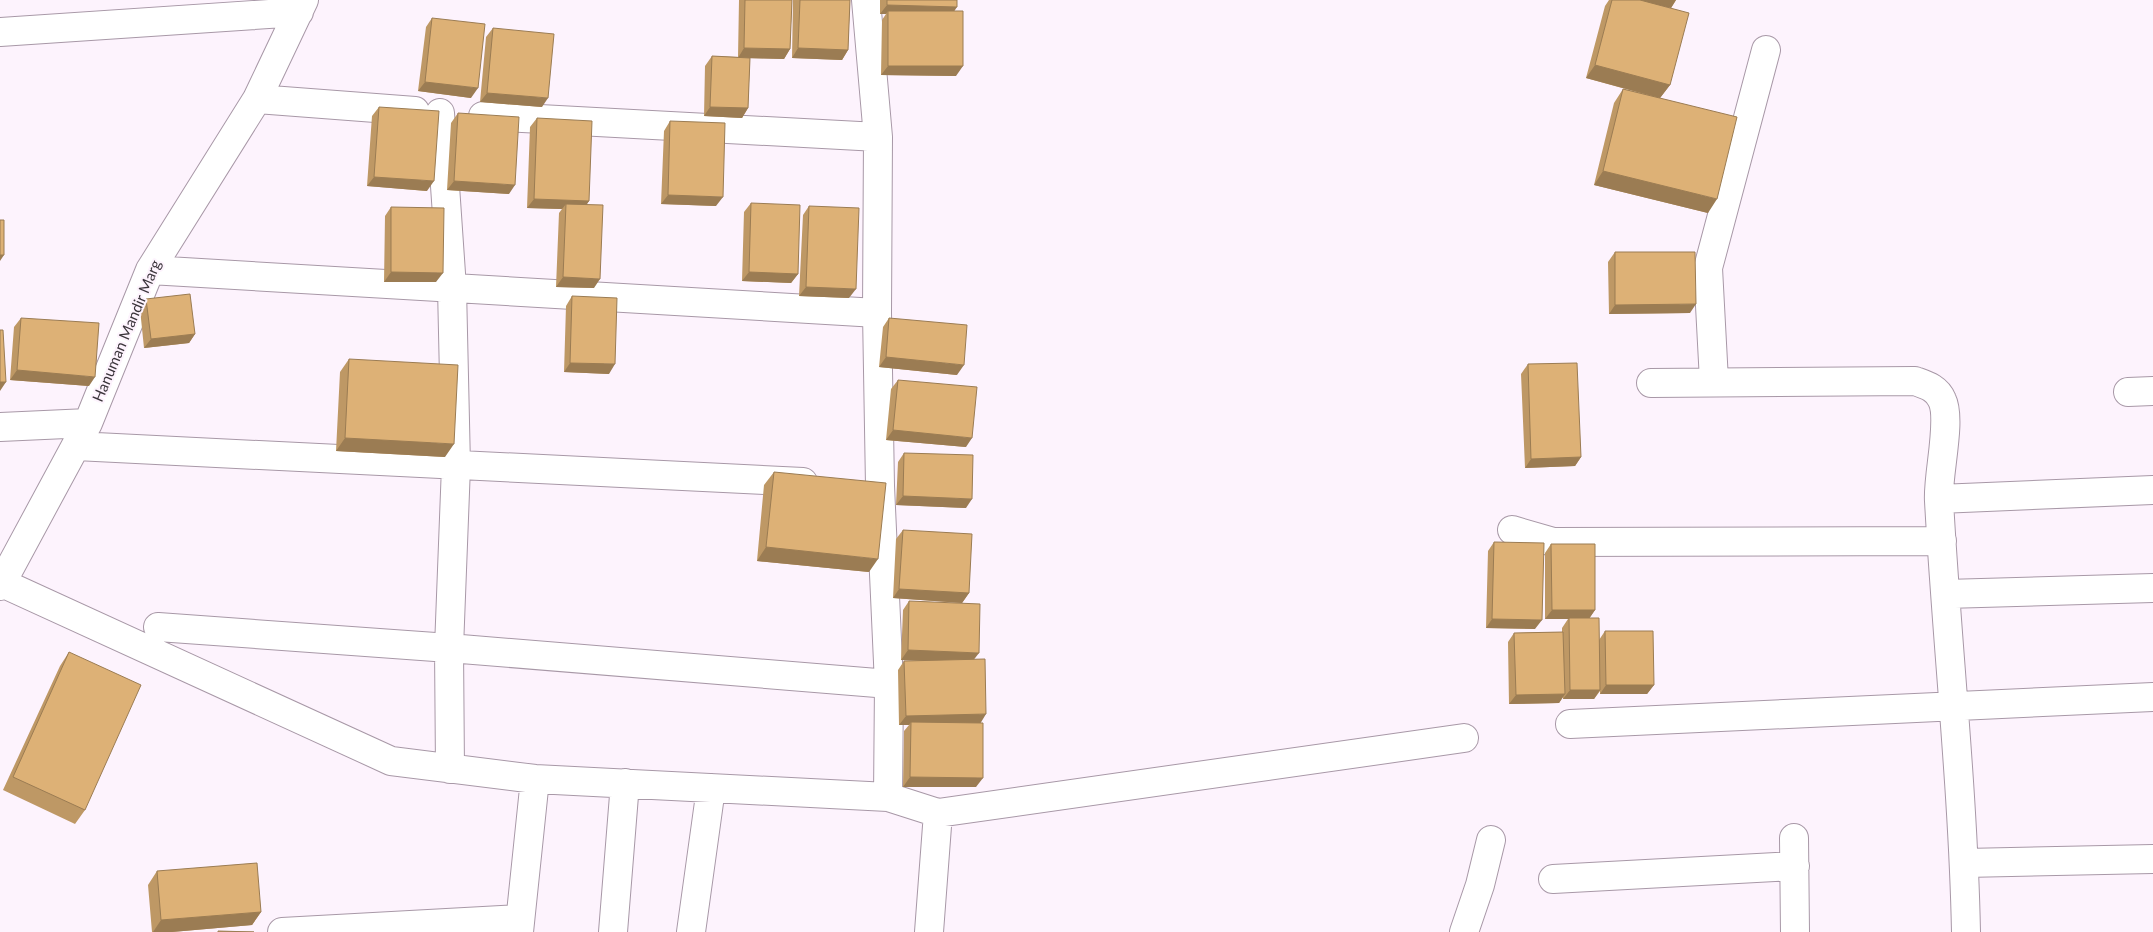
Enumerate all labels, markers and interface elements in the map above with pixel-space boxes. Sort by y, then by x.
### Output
street label: Hanuman Mandir Marg [88,257,164,404]

